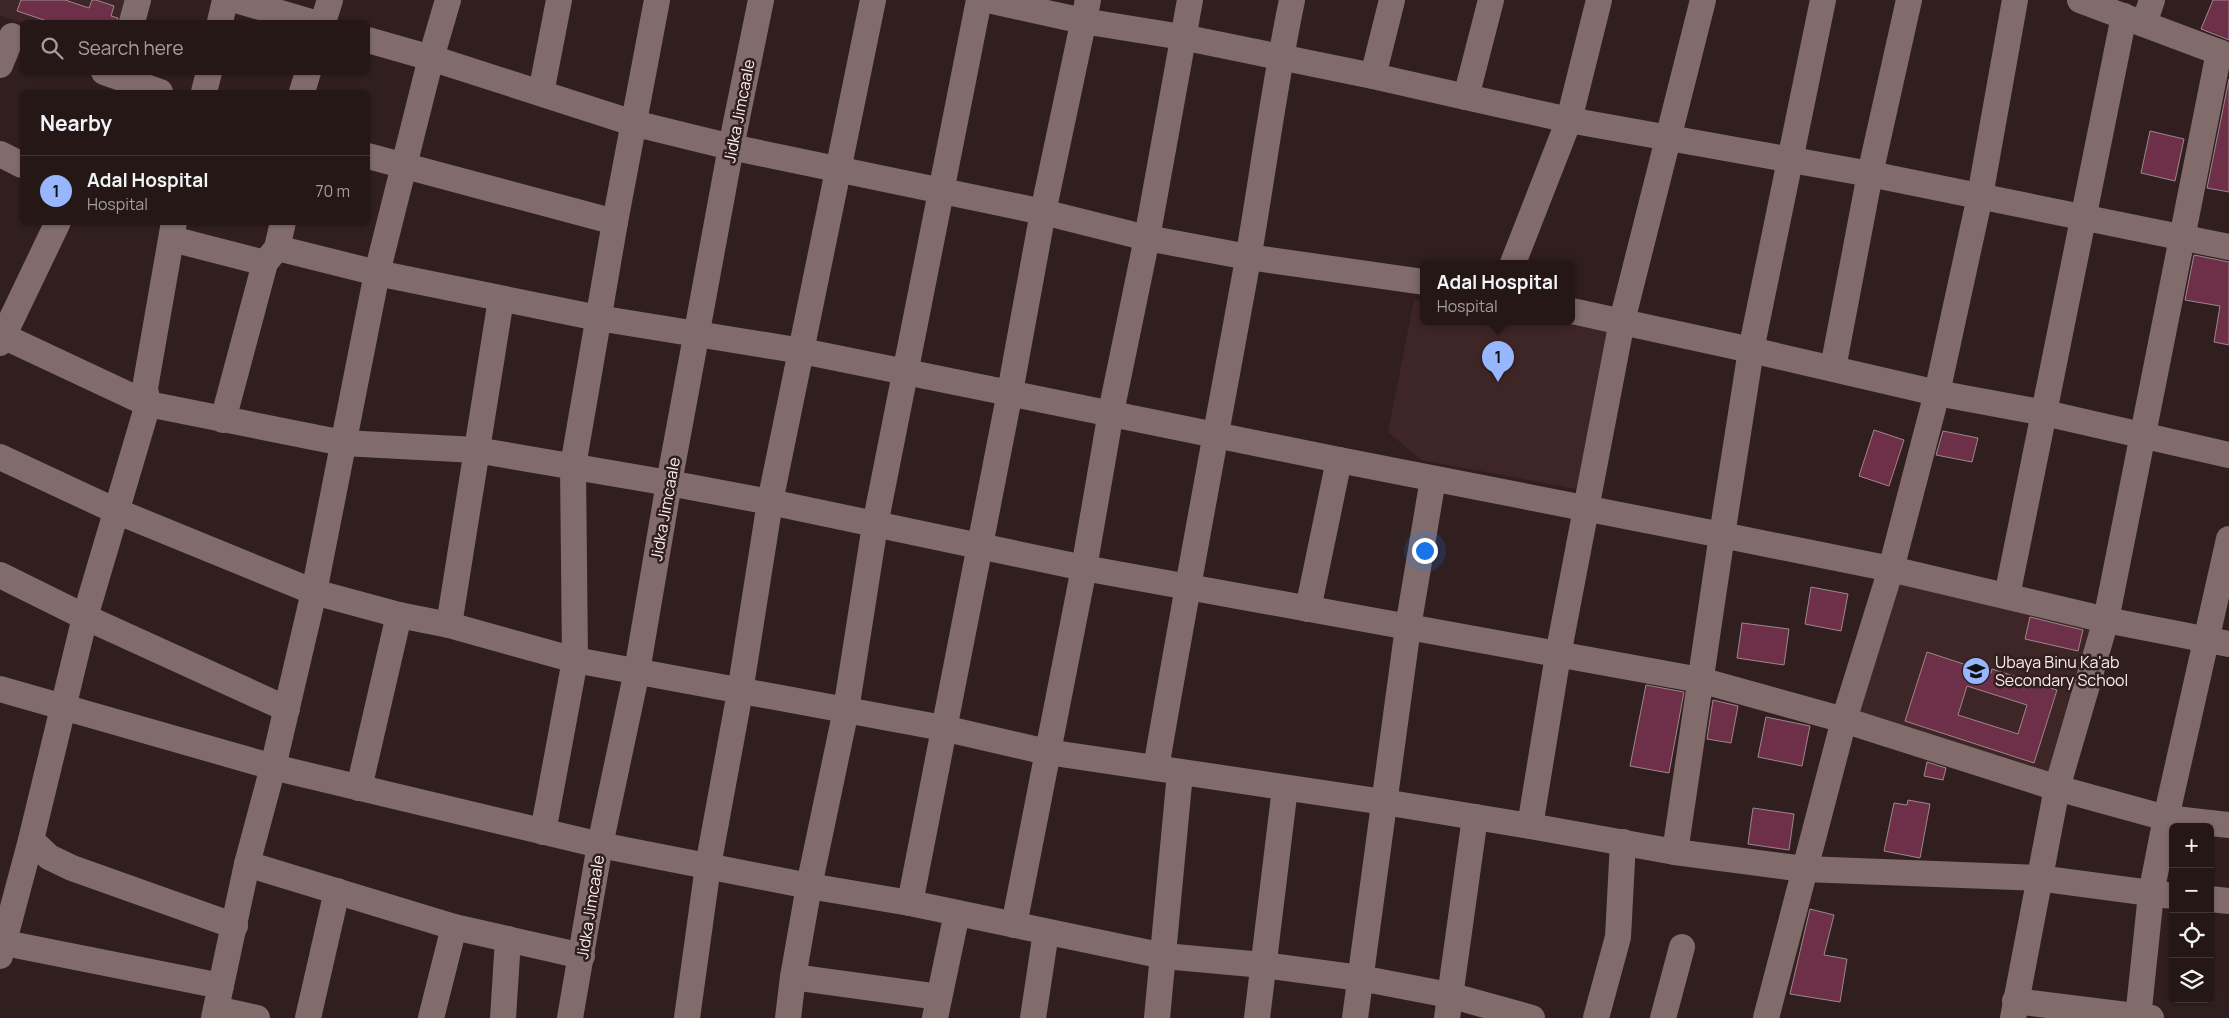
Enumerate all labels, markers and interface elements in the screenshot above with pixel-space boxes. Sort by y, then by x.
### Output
search box [20,20,370,75]
icon: search [38,34,66,62]
text: Search here [78,35,184,61]
street label: Jidka Jimcaale [718,57,760,165]
text: Nearby [40,109,112,137]
text: Adal Hospital [87,167,209,193]
text: 1 [52,180,60,202]
text: 70 m [315,180,350,202]
text: Hospital [87,193,148,215]
popup [1420,260,1575,325]
text: Adal Hospital [1437,269,1558,295]
text: Hospital [1437,295,1498,317]
pin: 1 [1482,341,1514,382]
street label: Jidka Jimcaale [645,455,685,563]
your location [1412,538,1438,564]
place label: Ubaya Binu Ka'ab Secondary School [1995,651,2128,691]
school or university icon: Ubaya Binu Ka'ab Secondary School [1961,656,1991,686]
map controls [2169,823,2214,1003]
button: + [2169,823,2214,868]
street label: Jidka Jimcaale [571,853,609,961]
button: − [2169,868,2214,913]
button: locate [2169,913,2214,958]
button: layers [2169,958,2214,1003]

